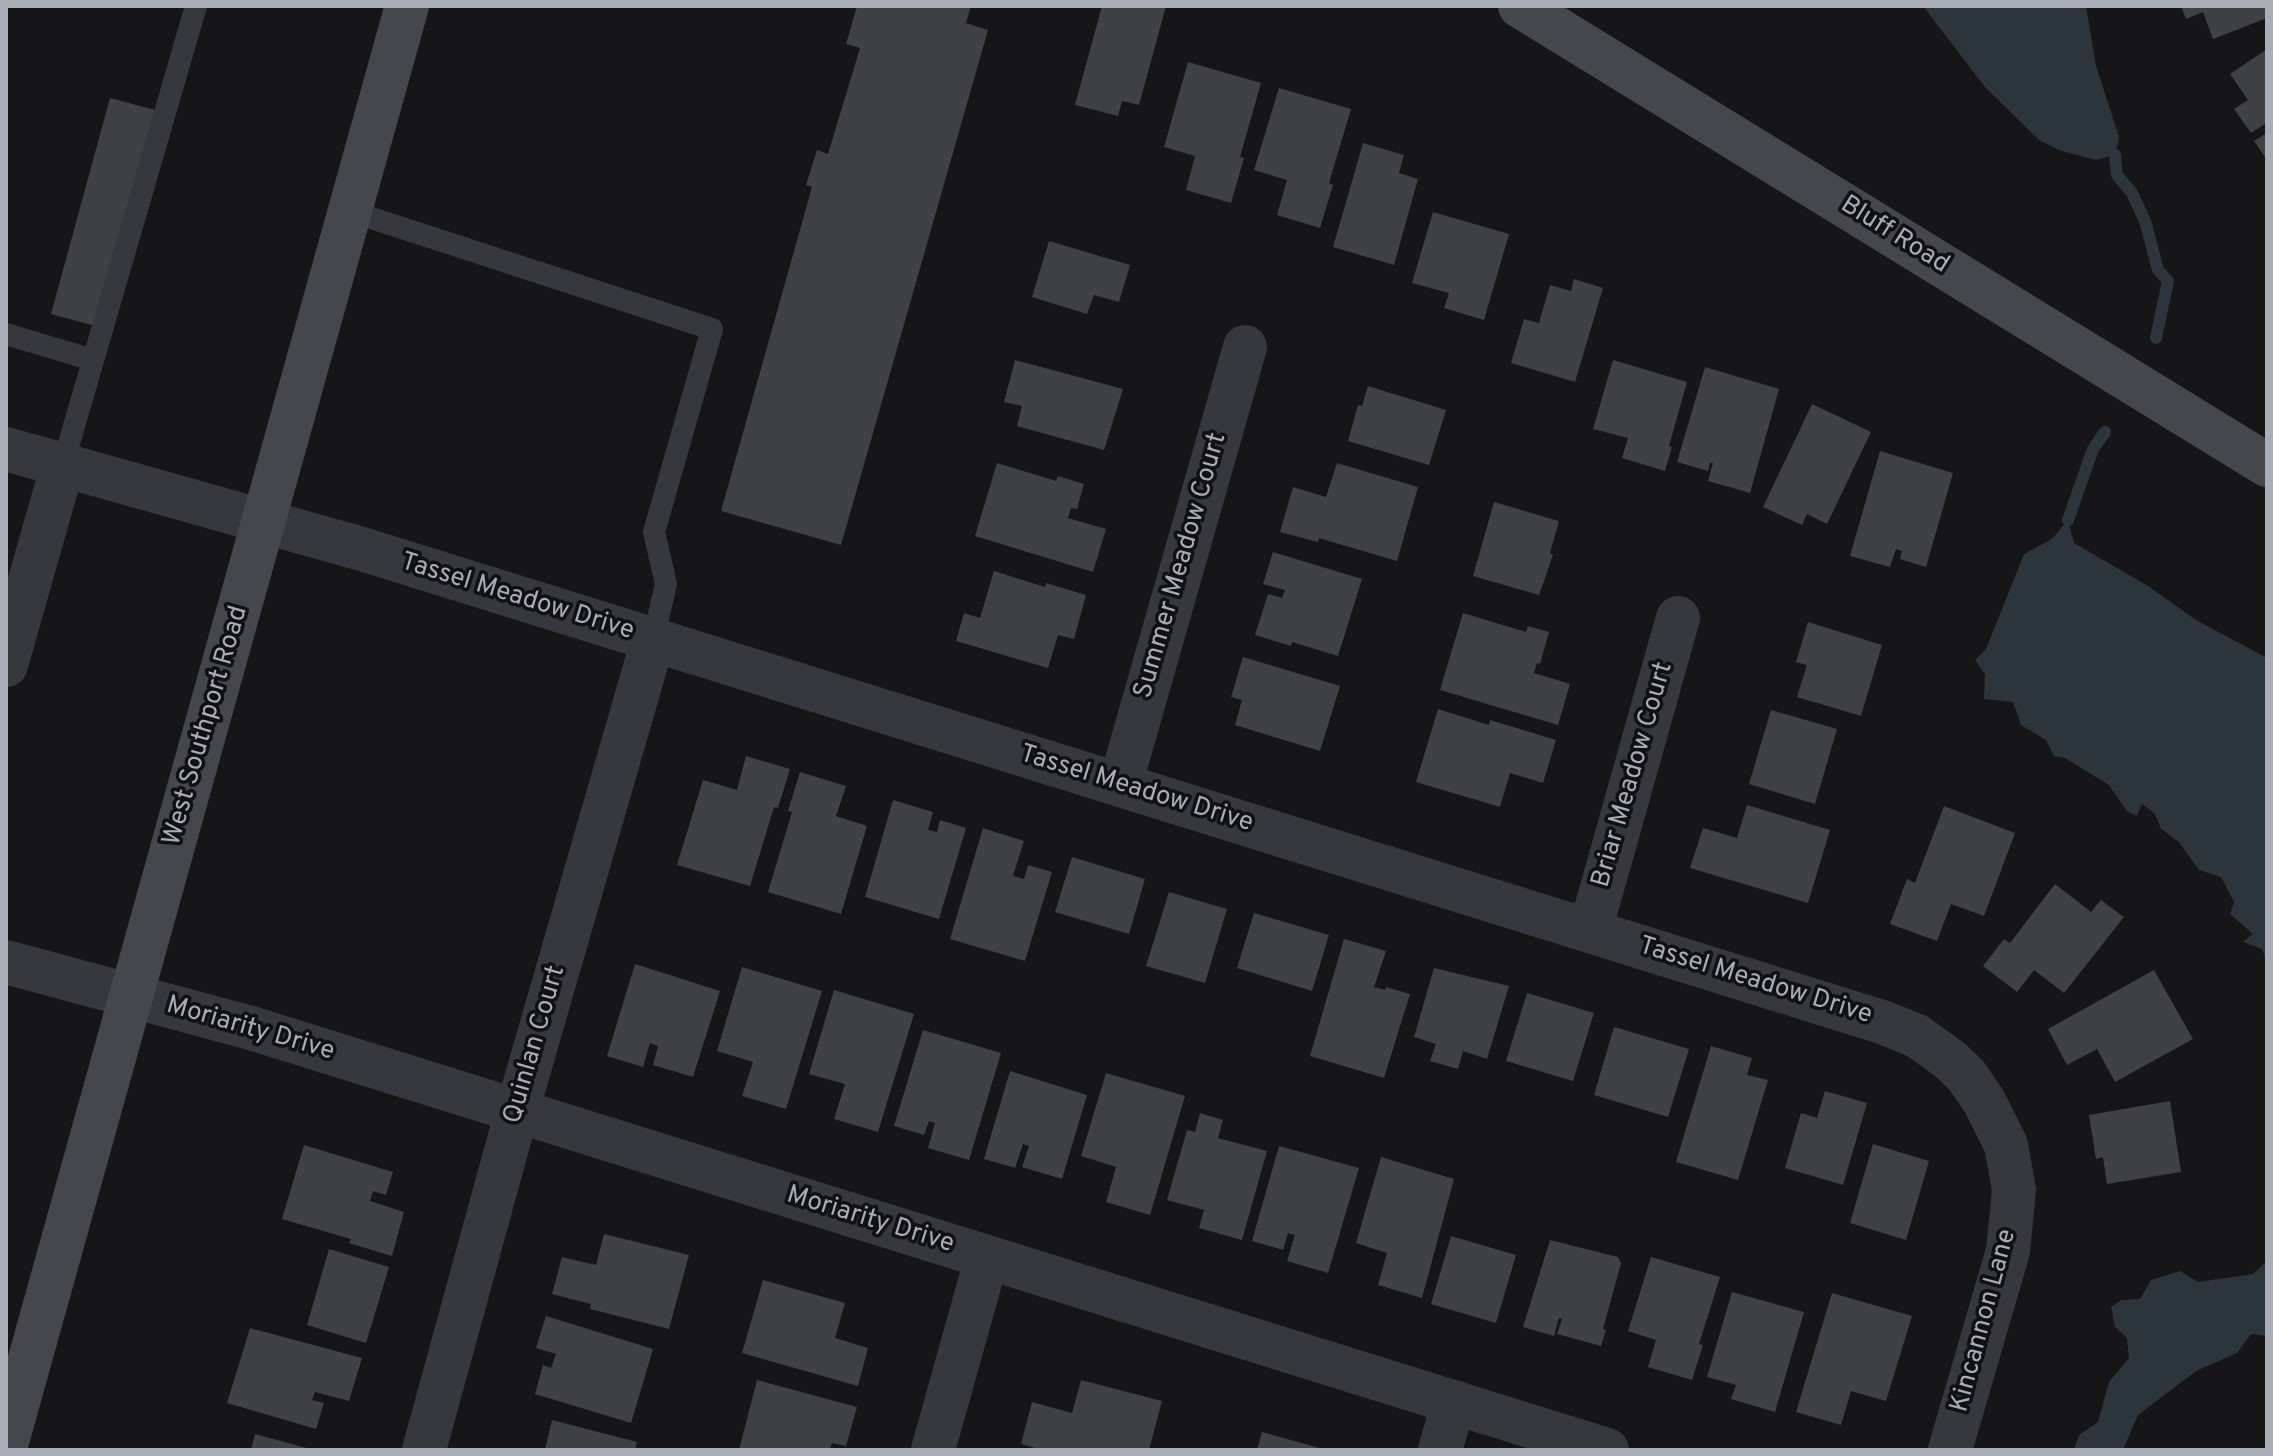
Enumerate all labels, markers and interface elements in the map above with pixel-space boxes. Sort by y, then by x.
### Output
street label: Bluff Road [1834,190,1954,282]
street label: Summer Meadow Court [1129,430,1235,702]
street label: Tassel Meadow Drive [397,548,637,648]
street label: West Southport Road [158,603,256,849]
street label: Briar Meadow Court [1587,659,1681,891]
street label: Tassel Meadow Drive [1016,740,1256,840]
street label: Tassel Meadow Drive [1635,932,1875,1032]
street label: Quinlan Court [499,962,573,1128]
street label: Moriarity Drive [162,991,338,1069]
street label: Moriarity Drive [783,1181,957,1261]
street label: Kincannon Lane [1946,1226,2024,1416]

